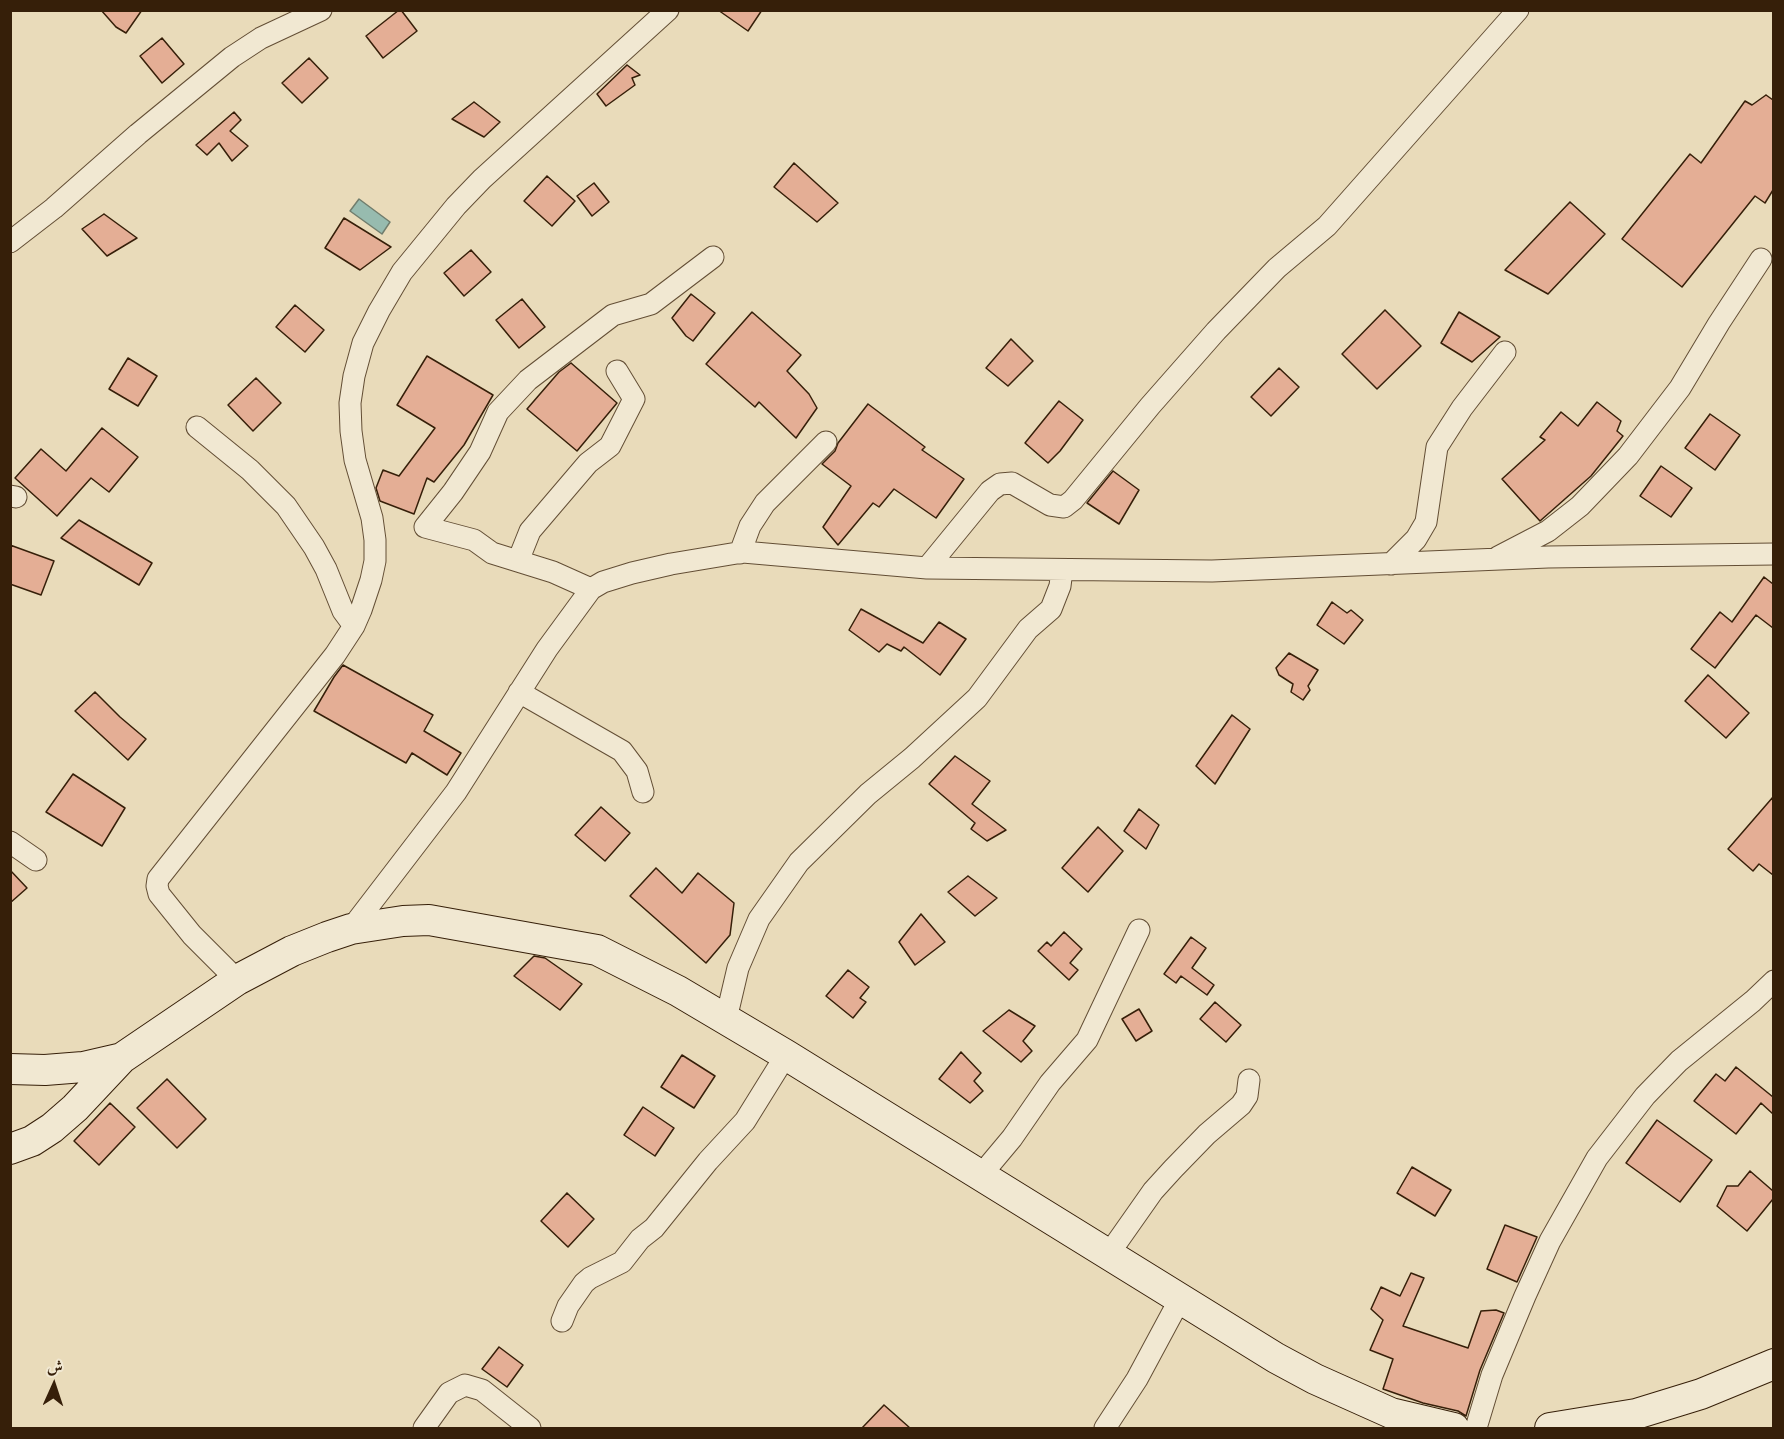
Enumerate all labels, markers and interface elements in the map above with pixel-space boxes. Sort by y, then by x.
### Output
north arrow [24,1355,84,1415]
text: ش [46,1357,63,1377]

